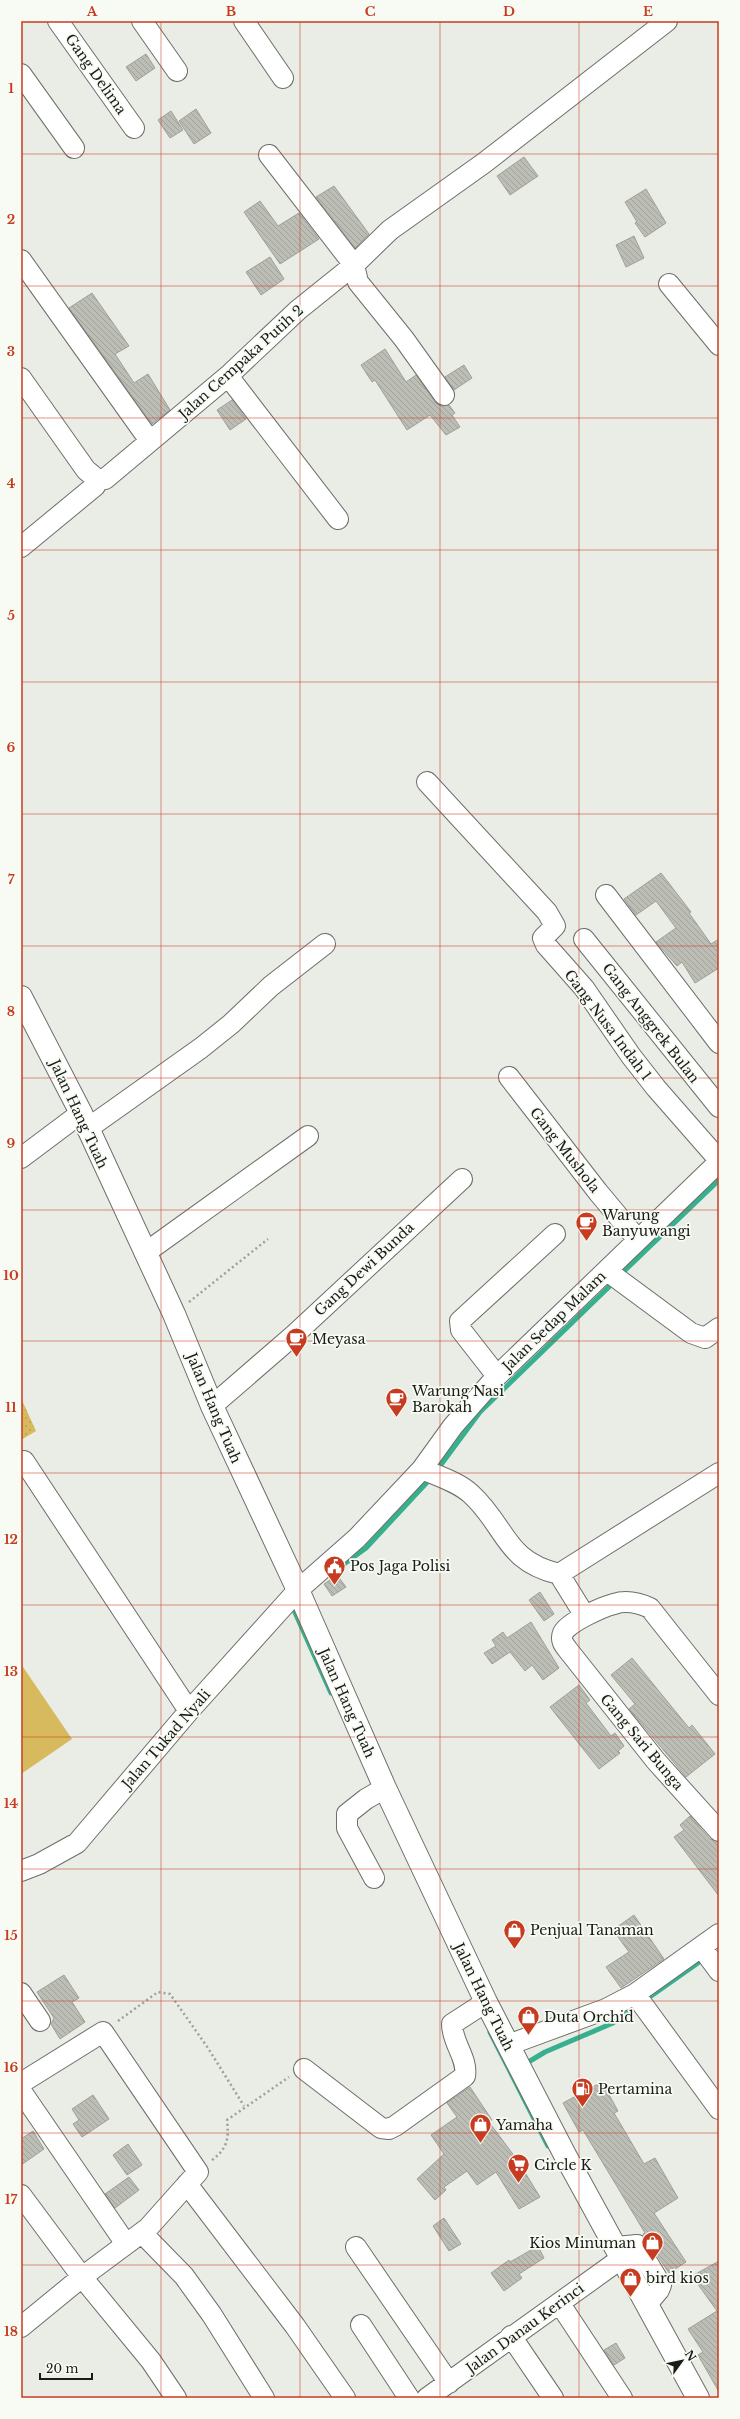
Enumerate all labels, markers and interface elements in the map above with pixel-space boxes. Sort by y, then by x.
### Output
text: A [86,3,98,20]
text: B [226,3,236,20]
text: C [365,3,376,20]
text: D [503,3,515,20]
text: E [643,3,653,20]
street label: Gang Delima [62,30,131,118]
text: 1 [8,80,14,97]
text: 2 [7,211,15,228]
street label: Jalan Cempaka Putih 2 [173,301,307,424]
text: 3 [7,343,15,360]
text: 4 [7,475,16,492]
text: 5 [7,607,15,624]
text: 6 [7,739,16,756]
text: 7 [8,871,15,888]
street label: Gang Anggrek Bulan [599,959,704,1087]
street label: Gang Nusa Indah 1 [560,966,656,1084]
text: 8 [7,1003,15,1020]
street label: Jalan Hang Tuah [45,1055,112,1172]
street label: Gang Mushola [526,1104,604,1197]
text: 9 [7,1135,16,1152]
place label: Warung Banyuwangi [601,1206,691,1240]
cafe icon: Warung Banyuwangi [574,1210,600,1243]
street label: Gang Dewi Bunda [310,1218,418,1320]
text: 10 [3,1267,19,1284]
street label: Jalan Sedap Malam [497,1267,609,1376]
cafe icon: Meyasa [283,1326,309,1359]
place label: Meyasa [312,1330,366,1348]
street label: Jalan Hang Tuah [182,1348,246,1466]
place label: Warung Nasi Barokah [411,1382,504,1416]
cafe icon: Warung Nasi Barokah [383,1386,409,1419]
text: 11 [5,1399,17,1416]
text: 12 [4,1531,18,1548]
public building icon: Pos Jaga Polisi [321,1553,347,1586]
place label: Pos Jaga Polisi [350,1557,451,1575]
street label: Jalan Hang Tuah [314,1644,379,1761]
text: 13 [4,1663,18,1680]
street label: Jalan Tukad Nyali [117,1685,214,1794]
street label: Gang Sari Bunga [597,1690,688,1794]
text: 14 [4,1795,19,1812]
shop icon: Penjual Tanaman [501,1917,527,1950]
place label: Penjual Tanaman [530,1921,654,1939]
text: 15 [4,1927,18,1944]
street label: Jalan Hang Tuah [449,1938,518,2054]
shop icon: Duta Orchid [515,2004,541,2037]
place label: Duta Orchid [544,2008,634,2026]
text: 16 [4,2059,18,2076]
fuel station icon: Pertamina [569,2076,595,2109]
place label: Pertamina [598,2080,672,2098]
shop icon: Yamaha [468,2112,494,2145]
place label: Yamaha [495,2116,553,2134]
supermarket icon: Circle K [505,2152,531,2185]
place label: Circle K [534,2156,593,2174]
text: 17 [5,2191,17,2208]
shop icon: Kios Minuman [639,2230,665,2263]
place label: Kios Minuman [529,2234,636,2252]
shop icon: bird kios [617,2265,643,2298]
place label: bird kios [645,2269,709,2287]
street label: Jalan Danau Kerinci [461,2279,588,2378]
text: 18 [4,2323,18,2340]
north arrow [662,2341,702,2381]
text: N [682,2347,699,2364]
scale bar [40,2355,92,2381]
text: 20 m [46,2361,78,2376]

